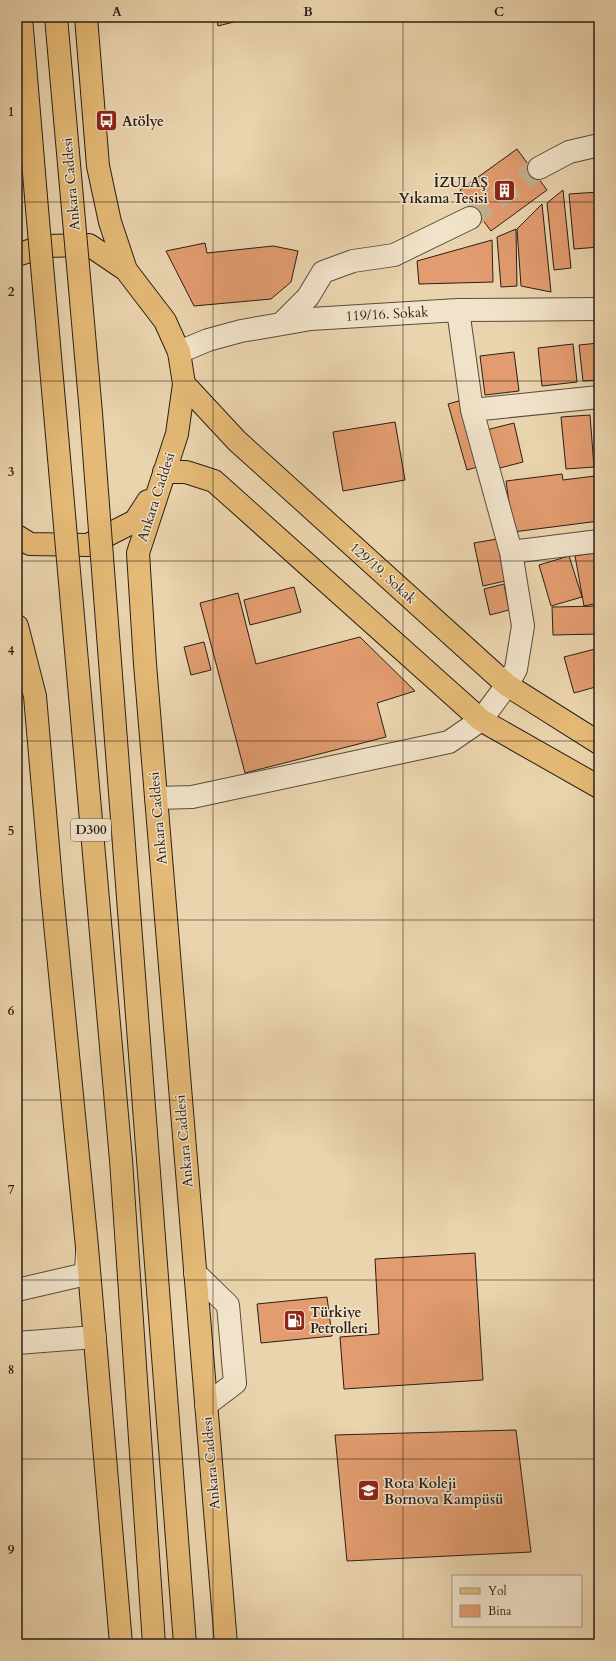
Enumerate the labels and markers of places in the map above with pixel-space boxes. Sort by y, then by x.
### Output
bus stop icon: Atölye [94,108,120,134]
place label: Atölye [122,112,164,131]
place label: İZULAŞ Yıkama Tesisi [398,172,489,208]
building icon: İZULAŞ Yıkama Tesisi [491,177,517,203]
place label: Türkiye Petrolleri [310,1303,369,1338]
fuel station icon: Türkiye Petrolleri [281,1307,307,1333]
place label: Rota Koleji Bornova Kampüsü [384,1474,503,1509]
school or university icon: Rota Koleji Bornova Kampüsü [356,1478,382,1504]

